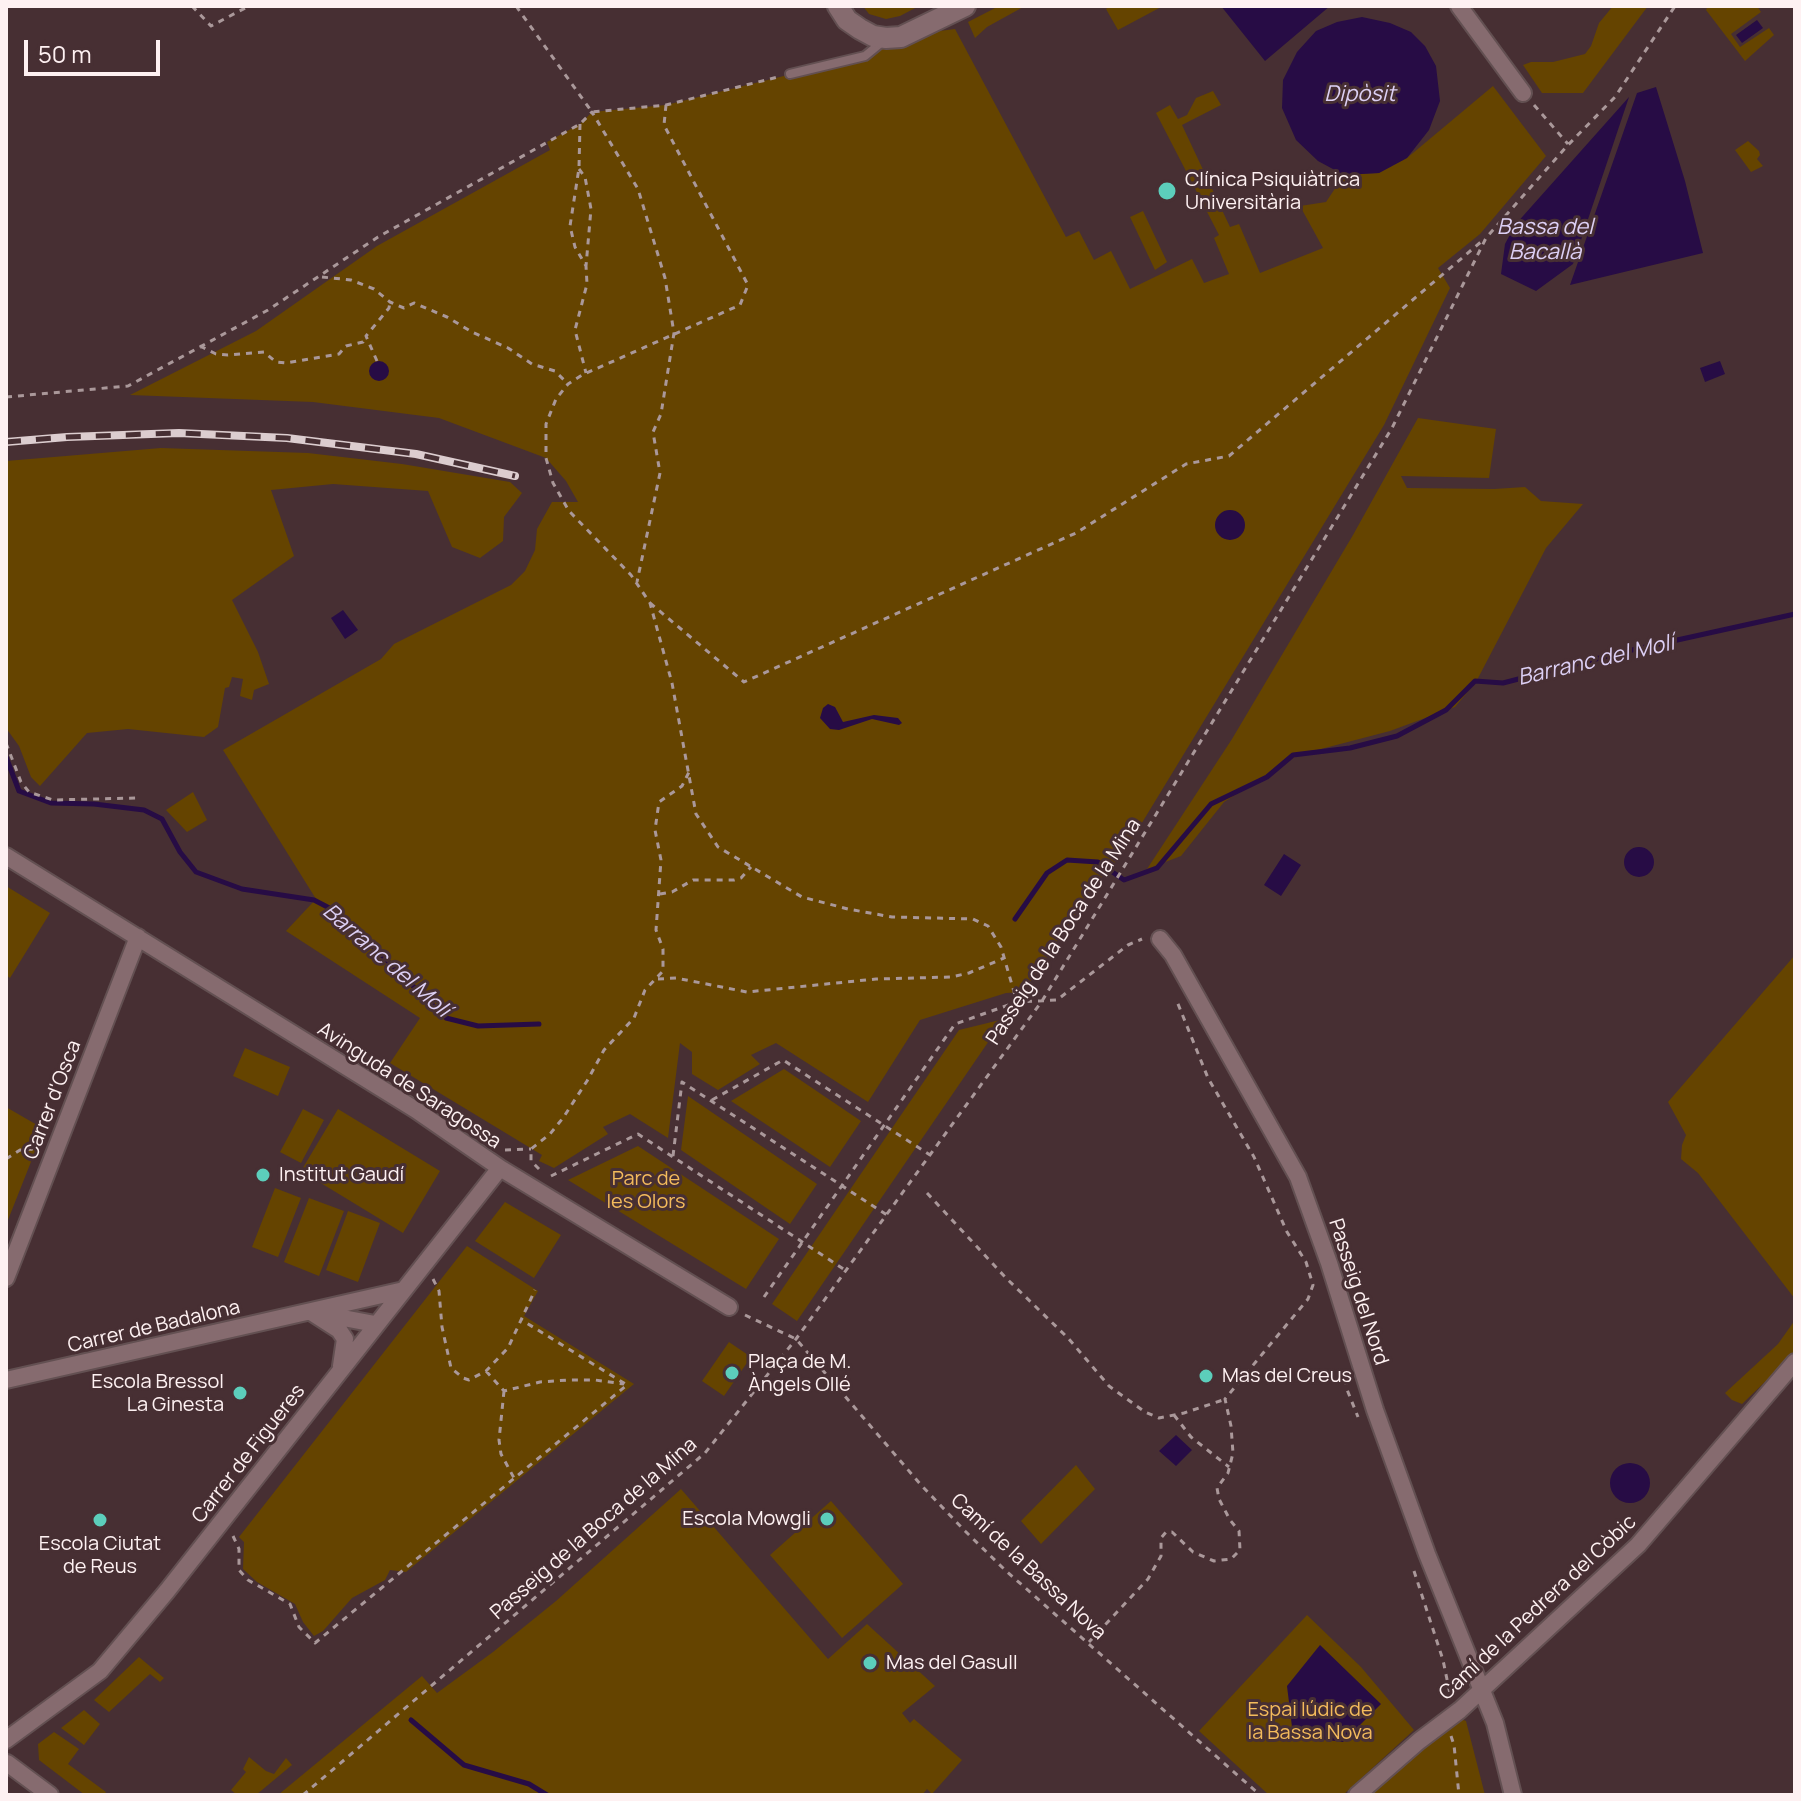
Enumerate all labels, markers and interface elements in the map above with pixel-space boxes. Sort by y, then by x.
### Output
scale bar [28,24,164,74]
text: 50 m [38,37,92,70]
water label: Dipòsit [1324,82,1396,108]
place label: Clínica Psiquiàtrica Universitària [1185,168,1360,215]
marker: Clínica Psiquiàtrica Universitària [1156,180,1178,202]
water label: Bassa del Bacallà [1497,215,1593,266]
water label: Barranc del Molí [1515,630,1677,692]
street label: Passeig de la Boca de la Mina [982,814,1146,1050]
water label: Barranc del Molí [317,899,455,1023]
street label: Avinguda de Saragossa [313,1018,505,1154]
street label: Carrer d'Osca [19,1037,87,1163]
place label: Institut Gaudí [279,1163,404,1187]
marker: Institut Gaudí [254,1166,272,1184]
park label: Parc de les Olors [606,1167,686,1214]
street label: Passeig del Nord [1323,1216,1393,1368]
street label: Carrer de Badalona [66,1296,242,1358]
place label: Plaça de M. Àngels Ollé [748,1350,851,1397]
marker: Plaça de M. Àngels Ollé [723,1364,741,1382]
place label: Mas del Creus [1222,1364,1352,1388]
marker: Mas del Creus [1197,1367,1215,1385]
place label: Escola Bressol La Ginesta [91,1370,224,1417]
street label: Carrer de Figueres [187,1380,311,1528]
marker: Escola Bressol La Ginesta [231,1384,249,1402]
street label: Passeig de la Boca de la Mina [486,1433,702,1625]
street label: Camí de la Bassa Nova [945,1489,1111,1645]
place label: Escola Mowgli [682,1507,811,1531]
marker: Escola Mowgli [818,1510,836,1528]
street label: Camí de la Pedrera del Còbic [1435,1510,1641,1706]
marker: Escola Ciutat de Reus [91,1511,109,1529]
place label: Escola Ciutat de Reus [39,1532,161,1579]
place label: Mas del Gasull [886,1651,1018,1675]
marker: Mas del Gasull [861,1654,879,1672]
park label: Espai lúdic de la Bassa Nova [1247,1698,1373,1745]

